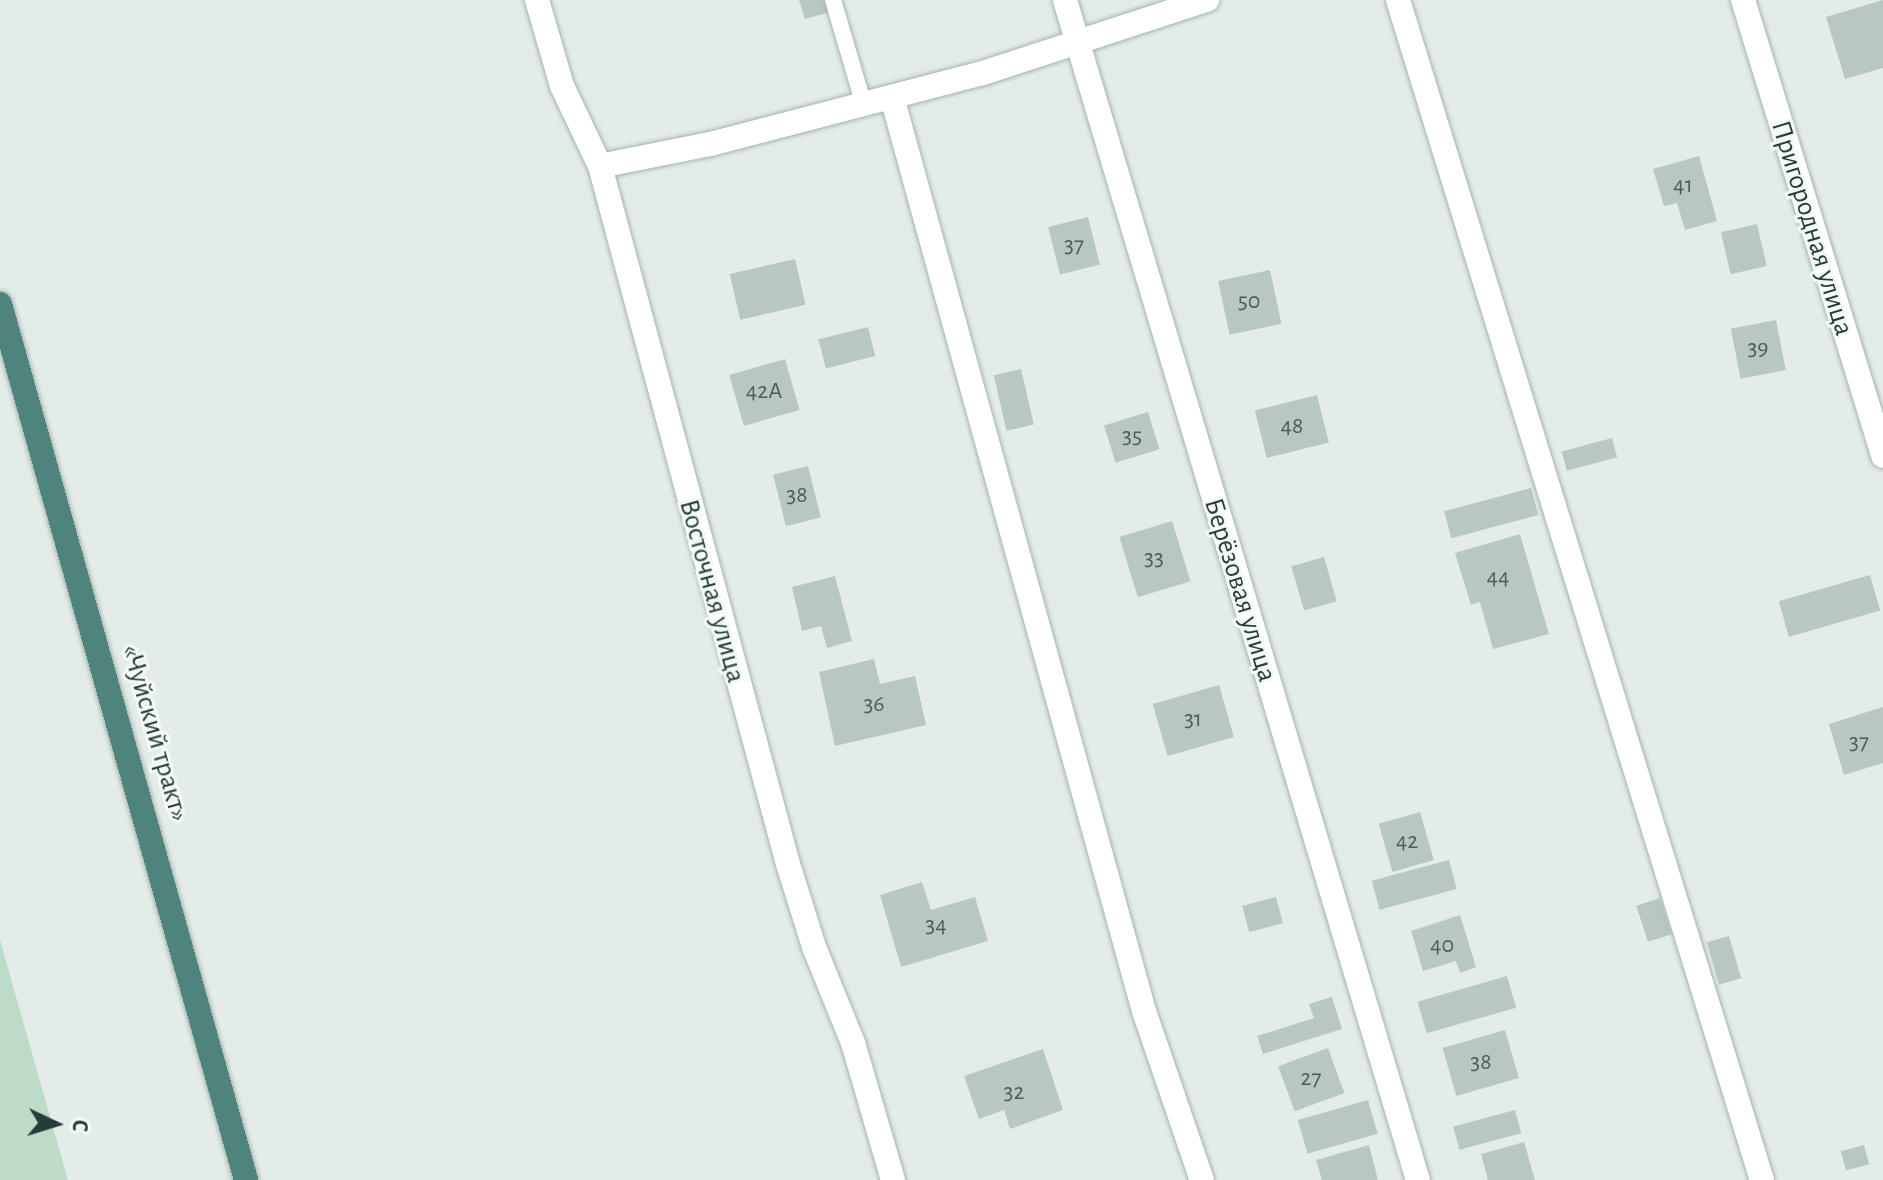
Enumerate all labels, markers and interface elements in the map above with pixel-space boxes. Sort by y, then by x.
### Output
street label: Пригородная улица [1763,117,1861,339]
house number: 41 [1673,172,1693,200]
house number: 37 [1064,232,1084,260]
house number: 50 [1238,288,1260,316]
house number: 39 [1747,335,1769,363]
house number: 42А [746,378,782,406]
house number: 48 [1281,413,1303,441]
house number: 35 [1122,423,1142,451]
house number: 38 [786,482,808,510]
street label: Берёзовая улица [1196,494,1284,686]
street label: Восточная улица [671,496,753,686]
house number: 33 [1144,545,1164,573]
house number: 44 [1486,564,1510,592]
street label: «Чуйский тракт» [114,641,196,825]
house number: 36 [863,691,885,719]
house number: 31 [1184,706,1202,734]
house number: 37 [1849,729,1869,757]
house number: 42 [1396,828,1418,856]
house number: 34 [925,912,947,940]
house number: 40 [1430,932,1454,960]
house number: 38 [1470,1049,1492,1077]
house number: 27 [1301,1065,1321,1093]
house number: 32 [1004,1079,1024,1107]
north arrow [16,1084,96,1164]
text: С [69,1119,91,1133]

